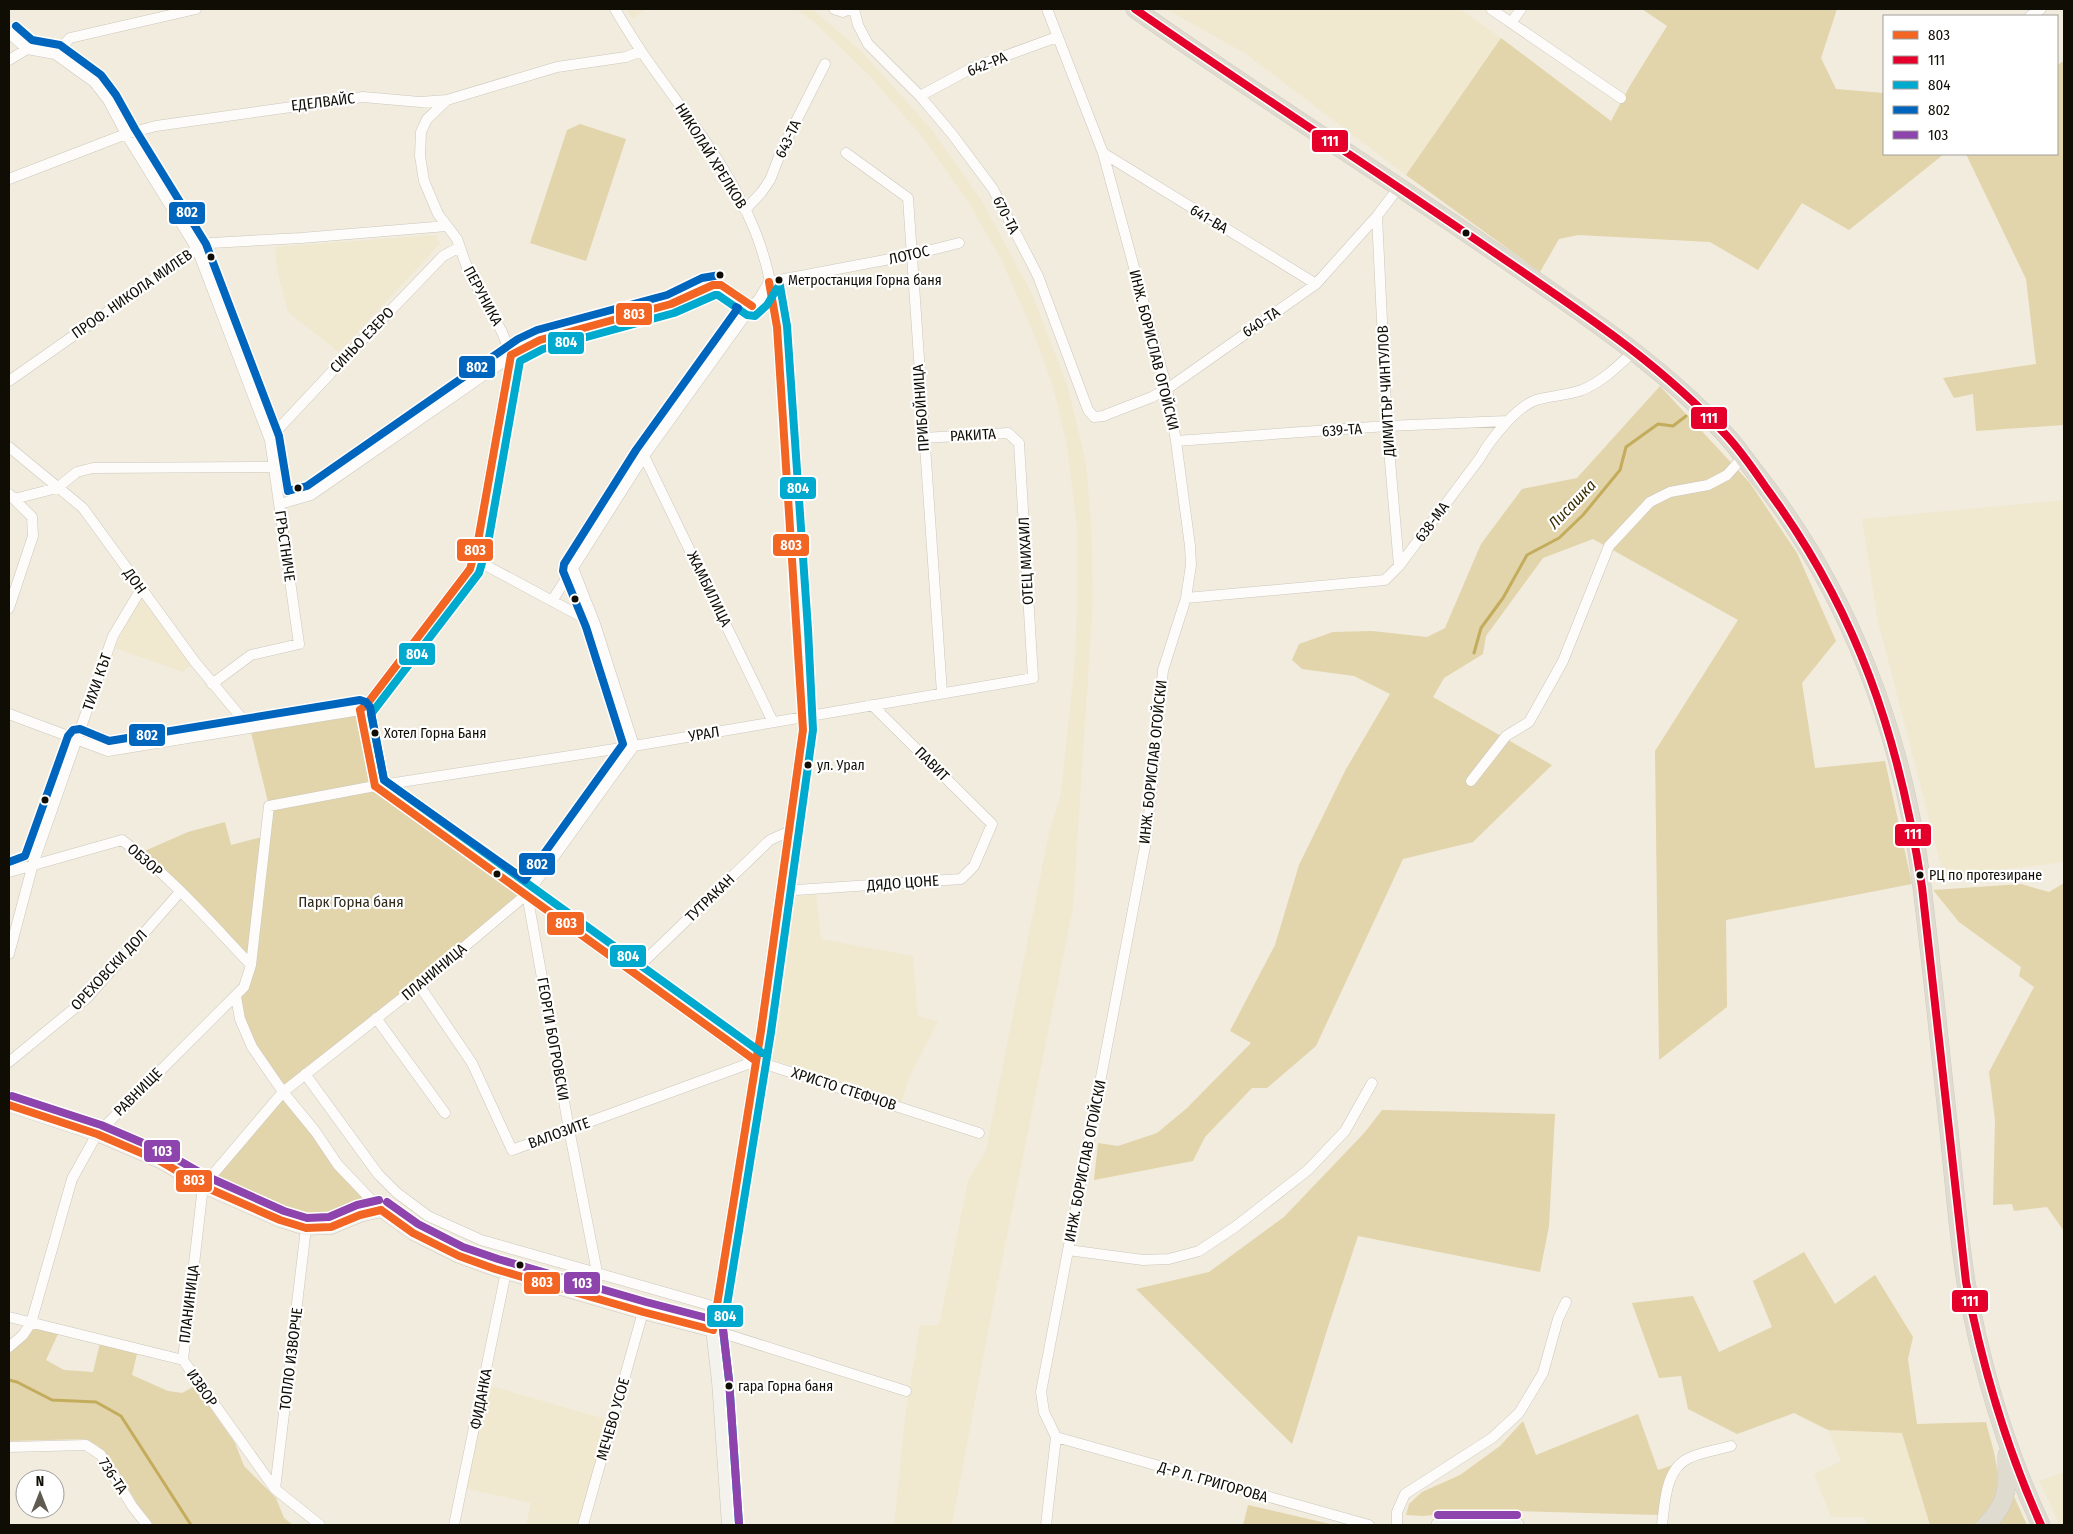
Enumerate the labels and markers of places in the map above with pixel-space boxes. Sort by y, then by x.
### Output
unlabelled marker [1461,228,1471,238]
unlabelled marker [206,252,216,262]
unlabelled marker [715,270,725,280]
place label: Метростанция Горна баня [788,272,942,289]
marker: Метростанция Горна баня [774,275,784,285]
unlabelled marker [293,483,303,493]
unlabelled marker [570,594,580,604]
place label: Хотел Горна Баня [384,725,486,742]
marker: Хотел Горна Баня [370,728,380,738]
place label: ул. Урал [817,757,865,774]
marker: ул. Урал [803,760,813,770]
unlabelled marker [40,795,50,805]
place label: РЦ по протезиране [1929,867,2042,884]
unlabelled marker [492,869,502,879]
marker: РЦ по протезиране [1915,870,1925,880]
unlabelled marker [515,1260,525,1270]
place label: гара Горна баня [738,1378,833,1395]
marker: гара Горна баня [724,1381,734,1391]

